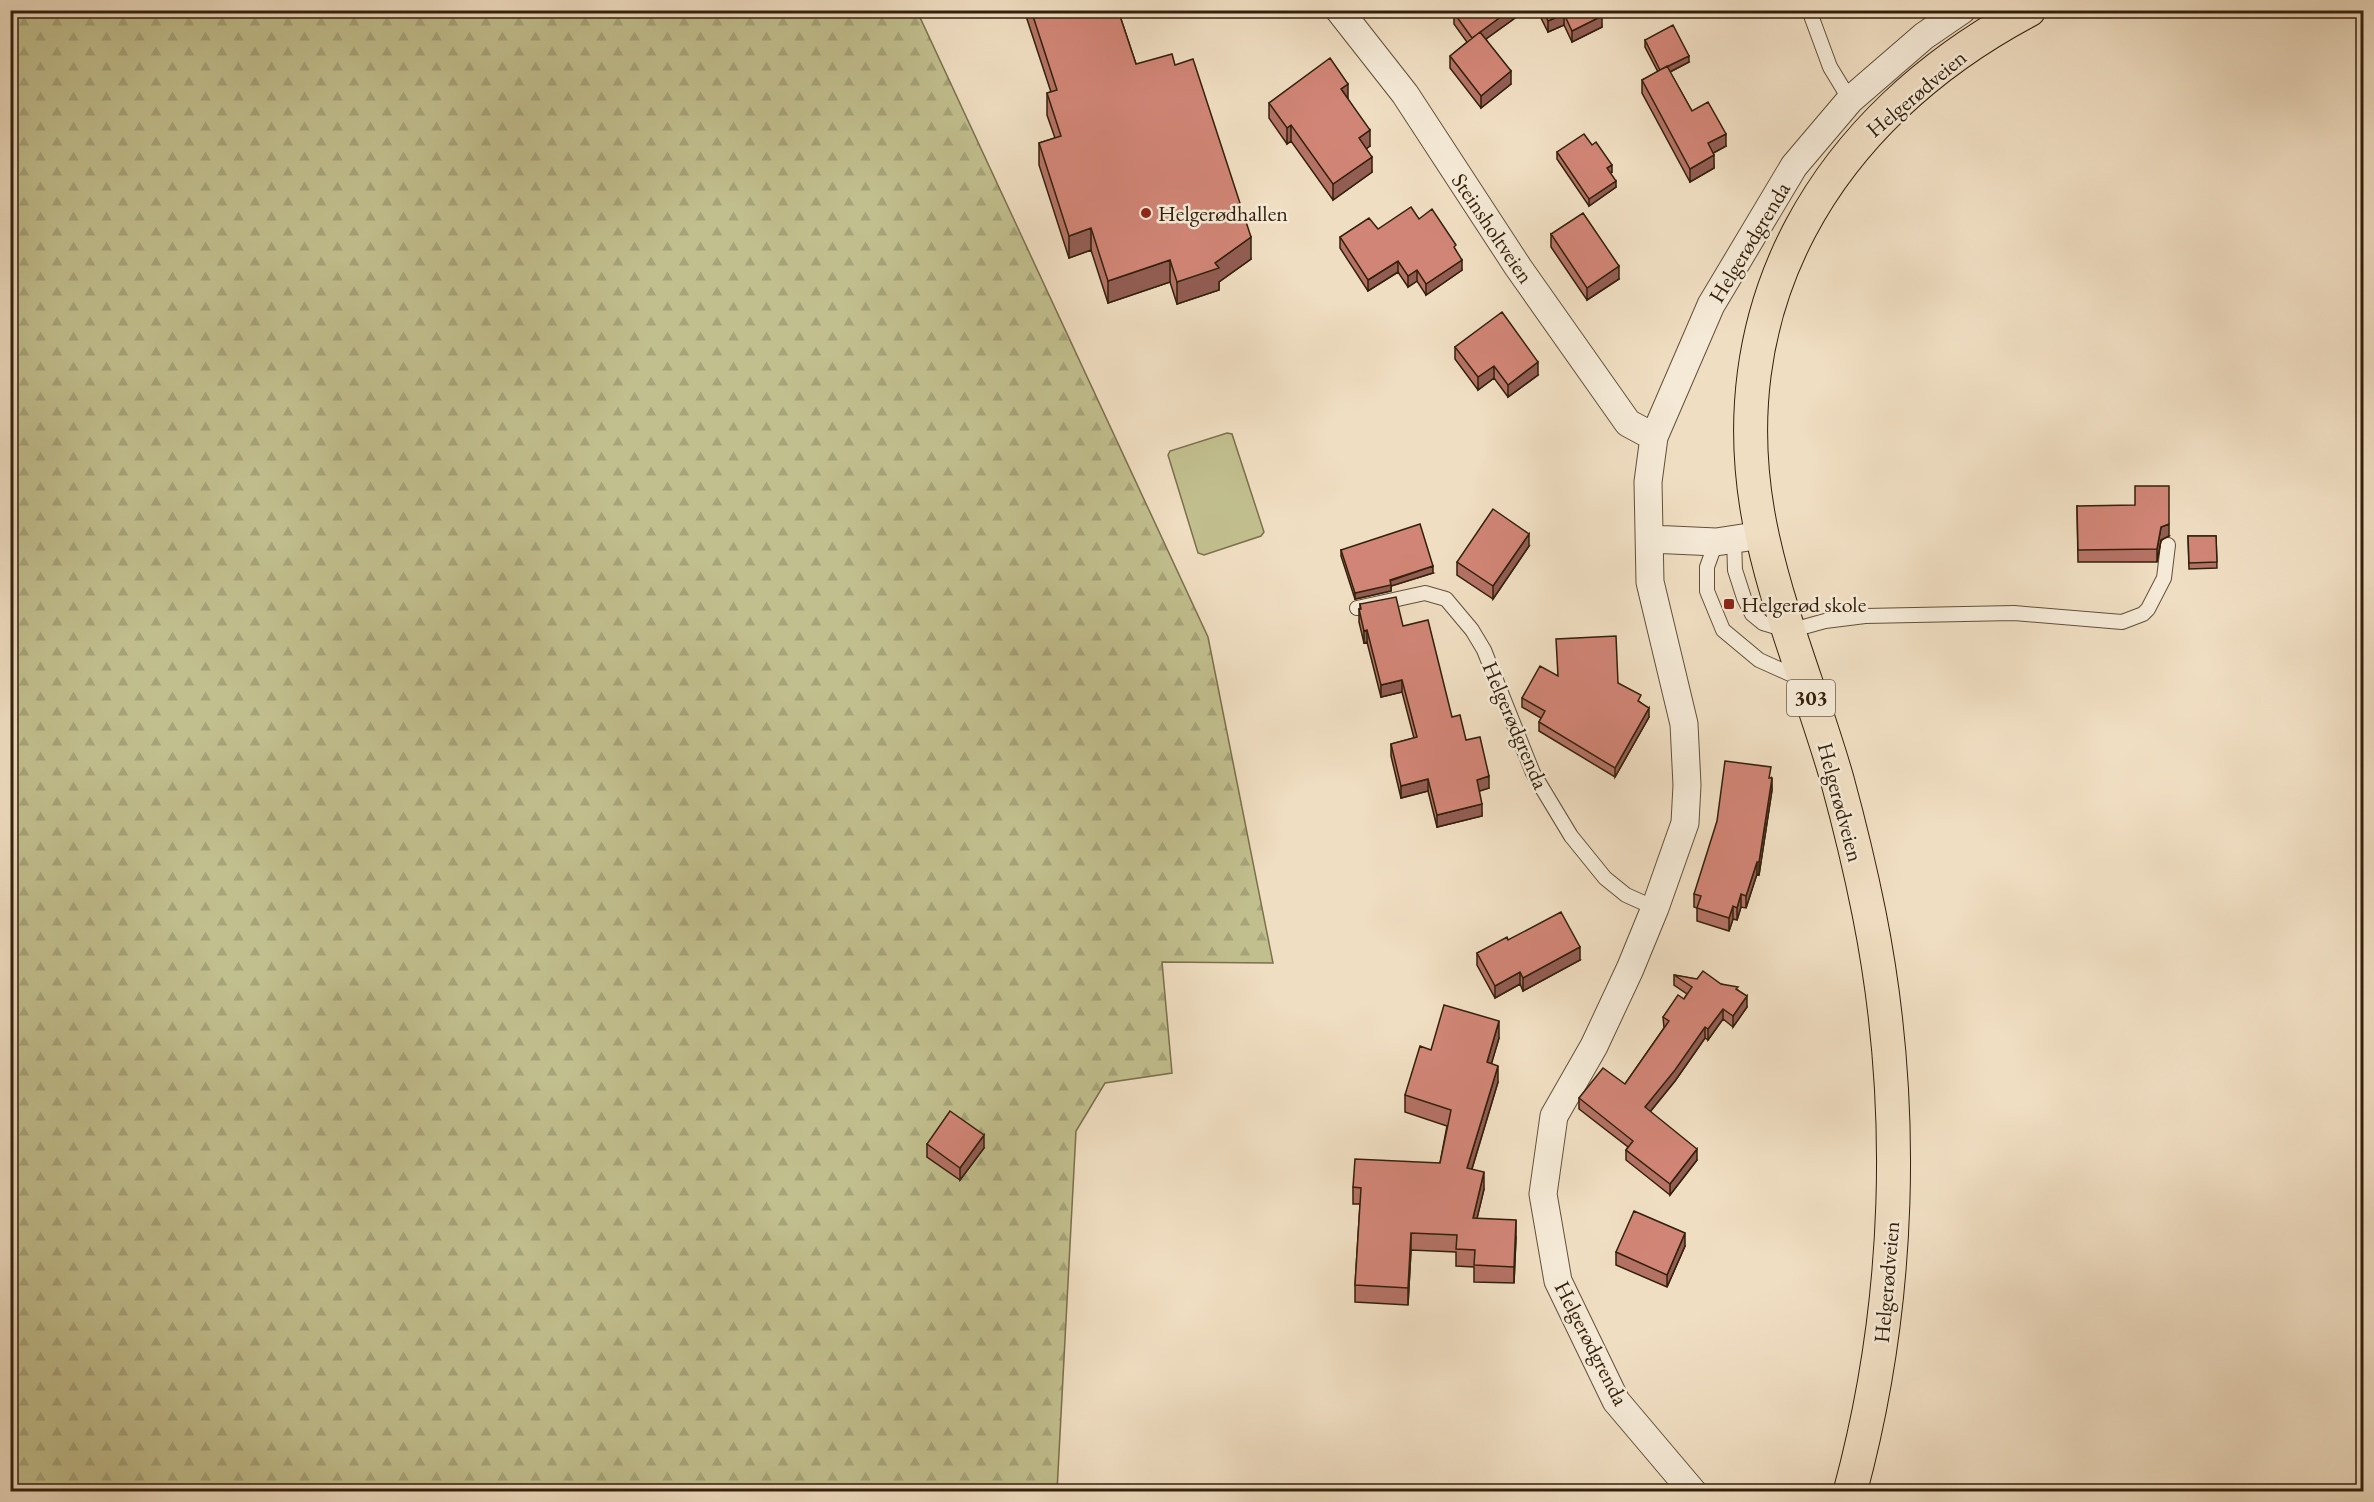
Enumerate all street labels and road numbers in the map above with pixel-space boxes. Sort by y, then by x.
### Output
street label: Helgerødveien [1860,43,1973,144]
street label: Steinsholtveien [1445,167,1540,289]
street label: Helgerødgrenda [1702,176,1797,308]
street label: Helgerødgrenda [1476,657,1556,794]
road number: 303 [1787,680,1835,716]
street label: Helgerødveien [1811,739,1870,865]
street label: Helgerødveien [1867,1220,1906,1344]
street label: Helgerødgrenda [1548,1276,1635,1411]

